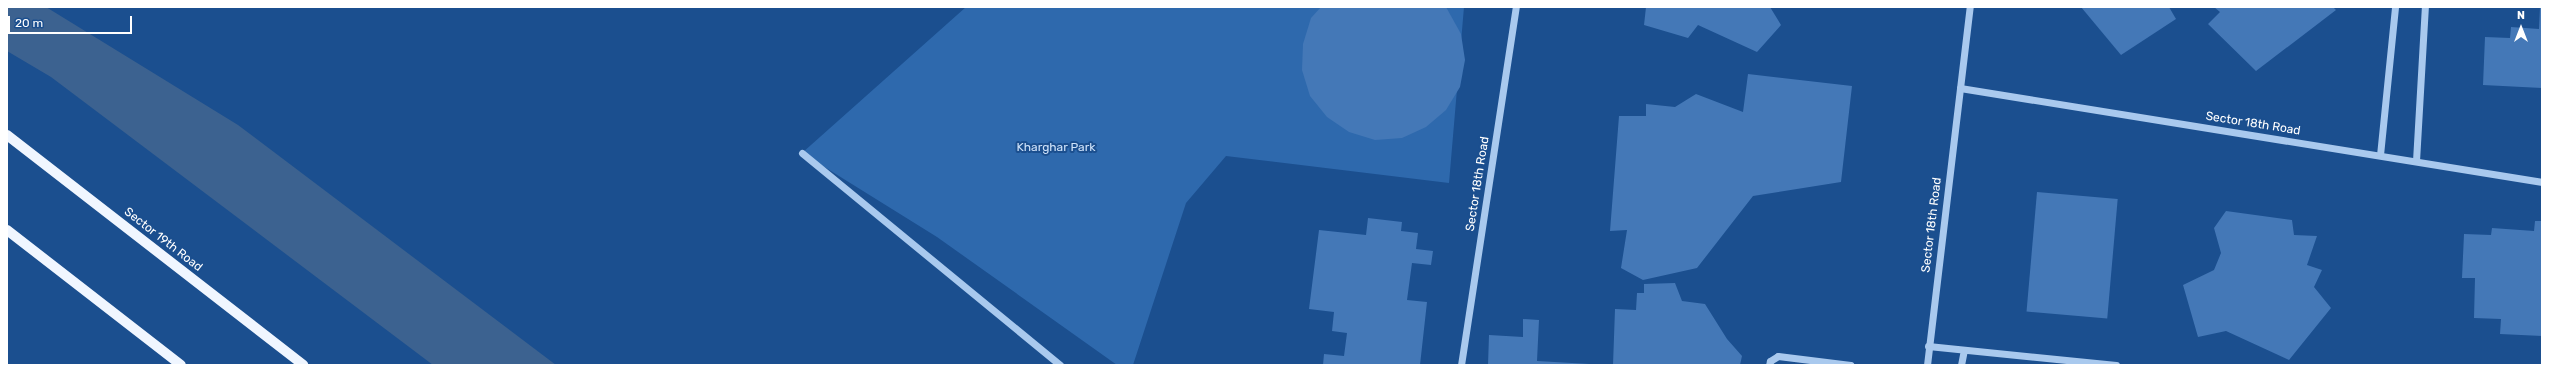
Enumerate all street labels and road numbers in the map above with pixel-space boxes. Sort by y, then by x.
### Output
street label: Sector 18th Road [2204,109,2302,139]
street label: Sector 18th Road [1463,135,1493,233]
street label: Sector 18th Road [1919,176,1945,274]
street label: Sector 19th Road [121,205,205,275]

